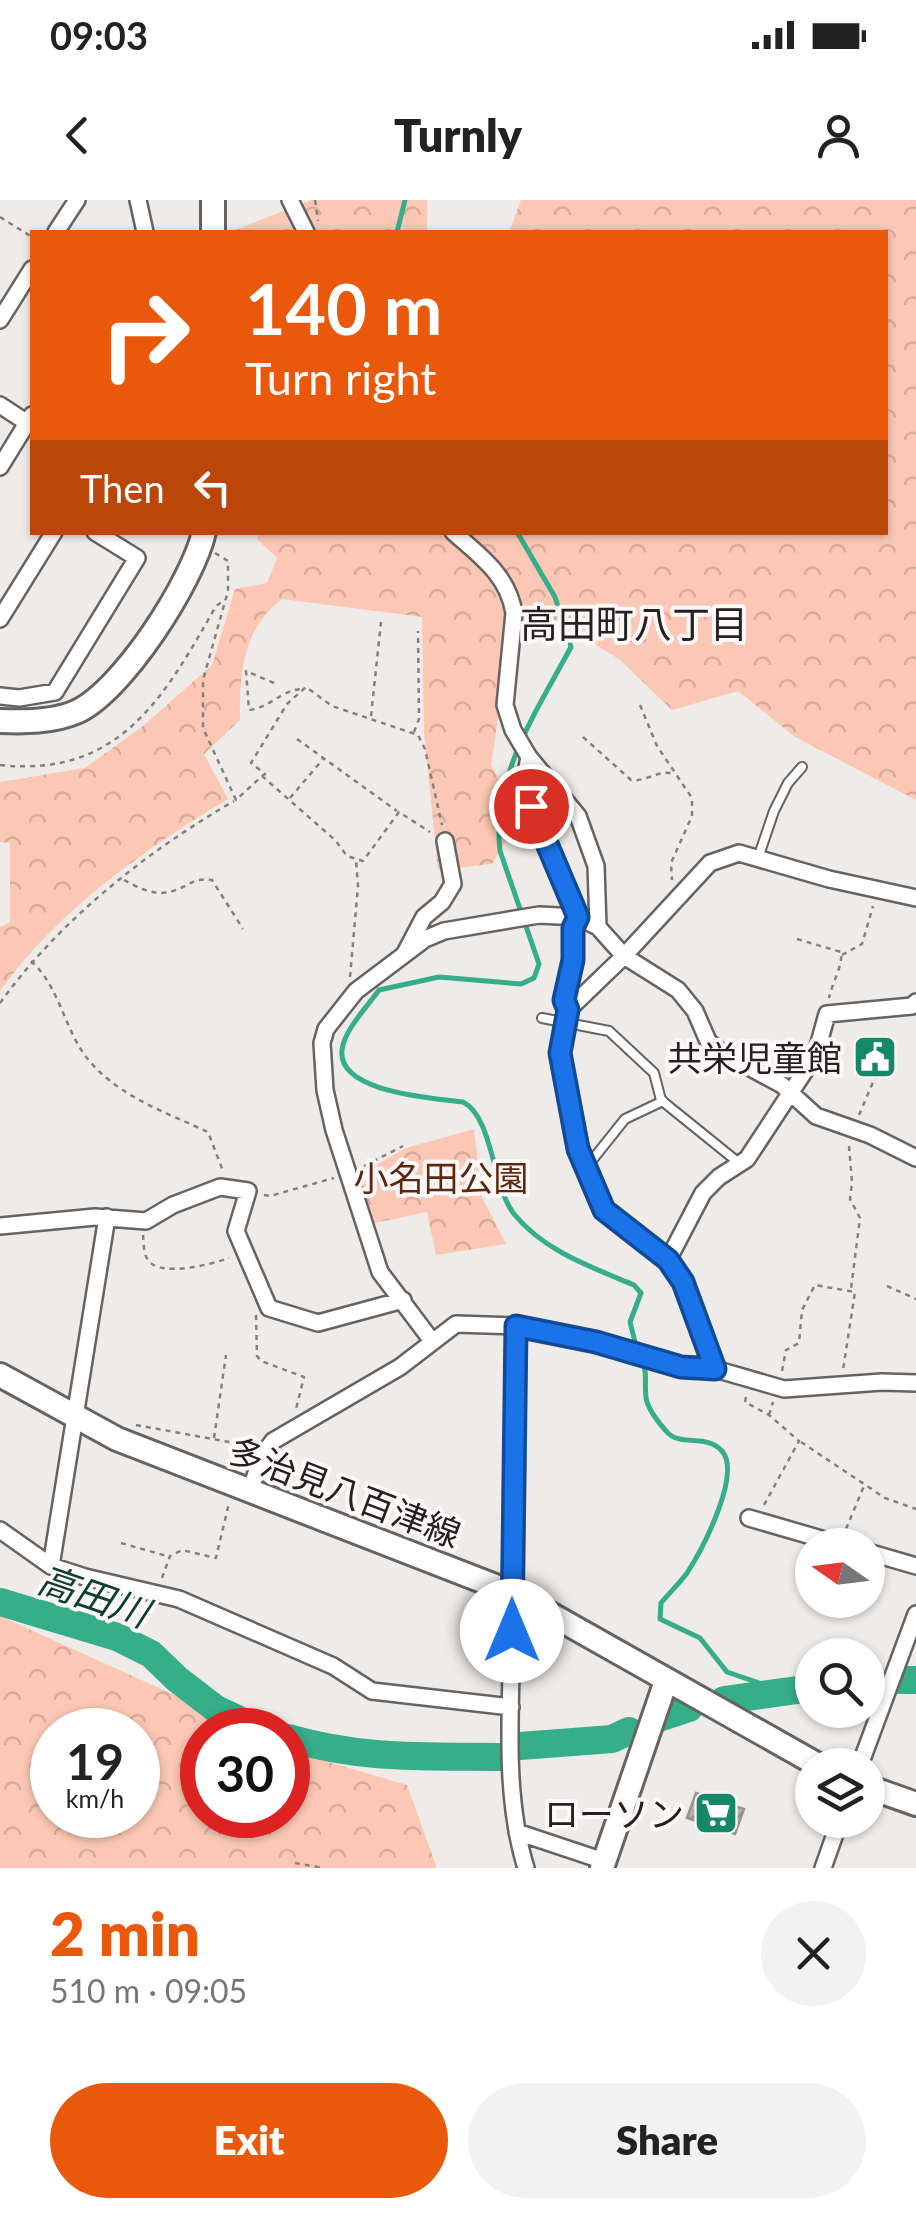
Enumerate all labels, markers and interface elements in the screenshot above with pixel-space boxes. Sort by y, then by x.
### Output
text: 09:03 [50,12,148,58]
icon: back [50,108,105,163]
text: Turnly [394,108,522,162]
icon: person [811,108,866,163]
text: 140 m [245,266,442,350]
icon: right [80,270,210,400]
text: Turn right [245,351,436,405]
icon: left [185,460,240,515]
text: Then [80,465,165,511]
district label: 高田町八丁目 [520,600,748,646]
pin [489,764,574,849]
icon: arrive [504,779,559,834]
public building icon: 共栄児童館 [852,1034,898,1080]
place label: 共栄児童館 [667,1036,842,1078]
park label: 小名田公園 [353,1156,529,1198]
street label: 多治見八百津線 [223,1427,467,1555]
north arrow [795,1528,885,1618]
map controls [795,1528,885,1838]
water label: 高田川 [33,1555,159,1637]
position arrow [460,1579,564,1683]
button: search [795,1638,885,1728]
speed limit sign: 30 [180,1708,310,1838]
text: 19 [66,1731,124,1791]
button: layers [795,1748,885,1838]
text: km/h [66,1783,124,1813]
supermarket icon: ローソン [693,1790,739,1836]
place label: ローソン [544,1792,684,1834]
text: 2 min [50,1897,200,1969]
button: close [761,1901,866,2006]
text: 510 m · 09:05 [50,1971,247,2010]
button: Exit [50,2083,448,2198]
button: Share [468,2083,866,2198]

